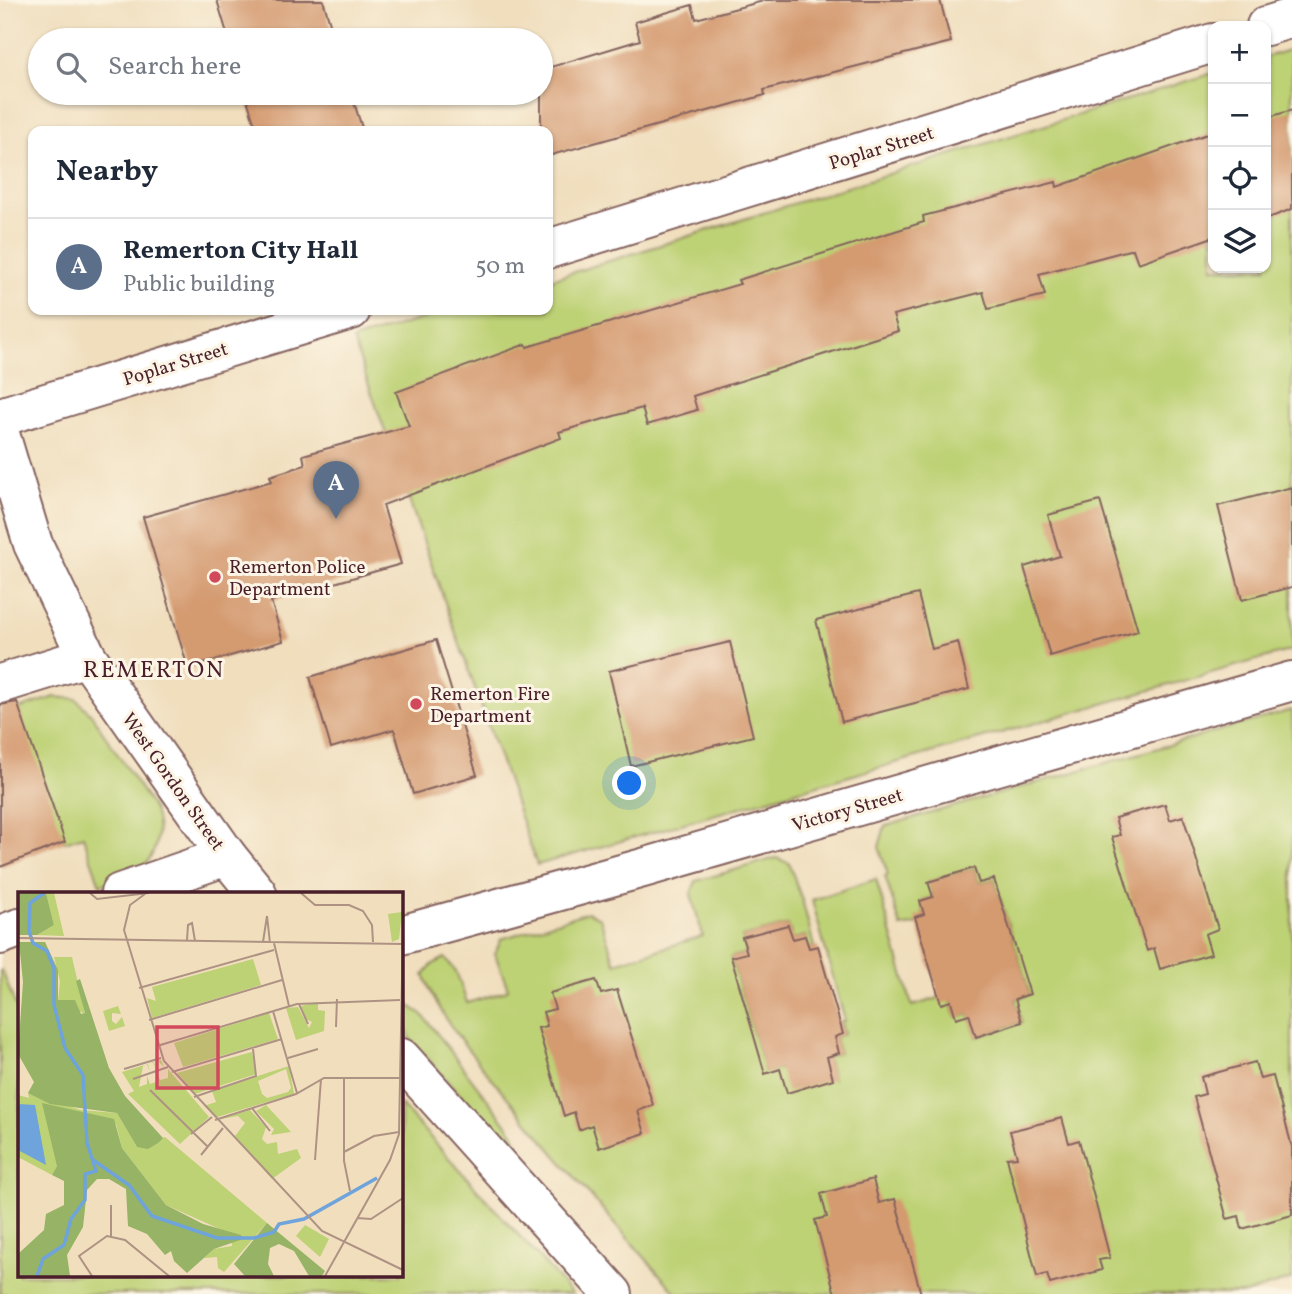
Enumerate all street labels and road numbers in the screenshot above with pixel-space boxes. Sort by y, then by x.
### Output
street label: Poplar Street [826,121,937,177]
street label: Poplar Street [120,337,231,393]
street label: West Gordon Street [115,708,230,857]
street label: Victory Street [789,783,906,839]

